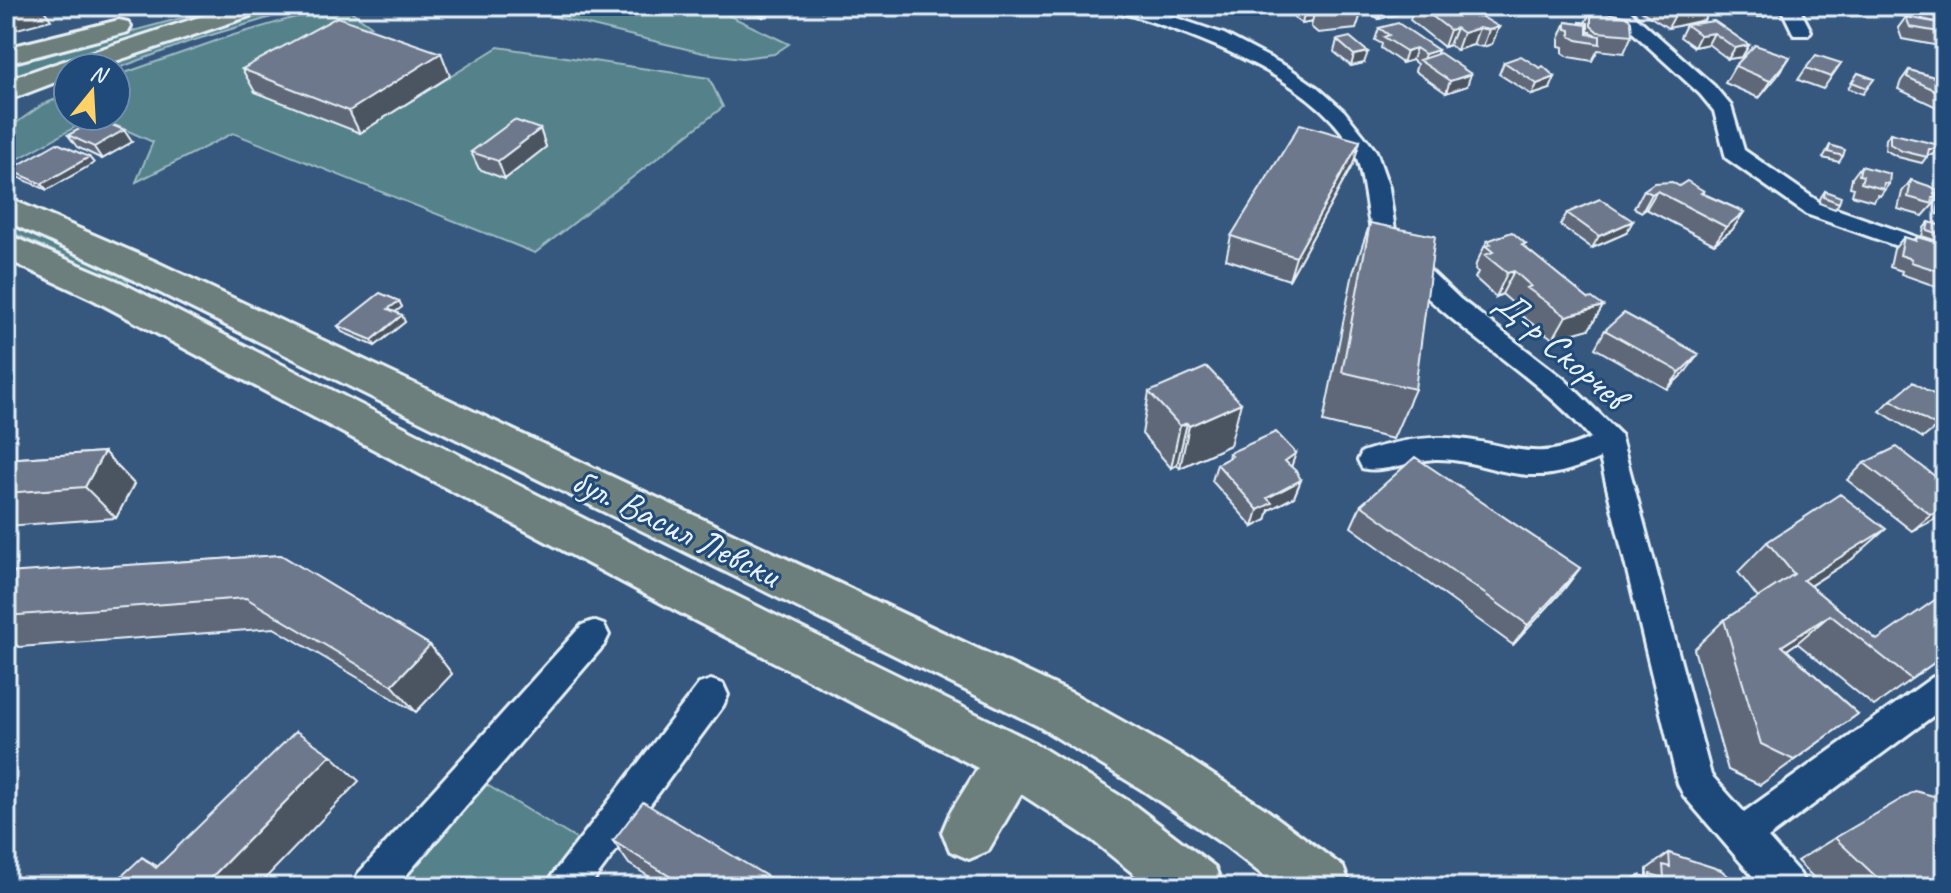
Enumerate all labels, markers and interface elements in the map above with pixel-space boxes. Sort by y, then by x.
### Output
north arrow [52,52,132,132]
text: N [87,59,112,90]
street label: Д-р Скорчев [1485,279,1641,423]
street label: бул. Васил Левски [565,457,789,598]

